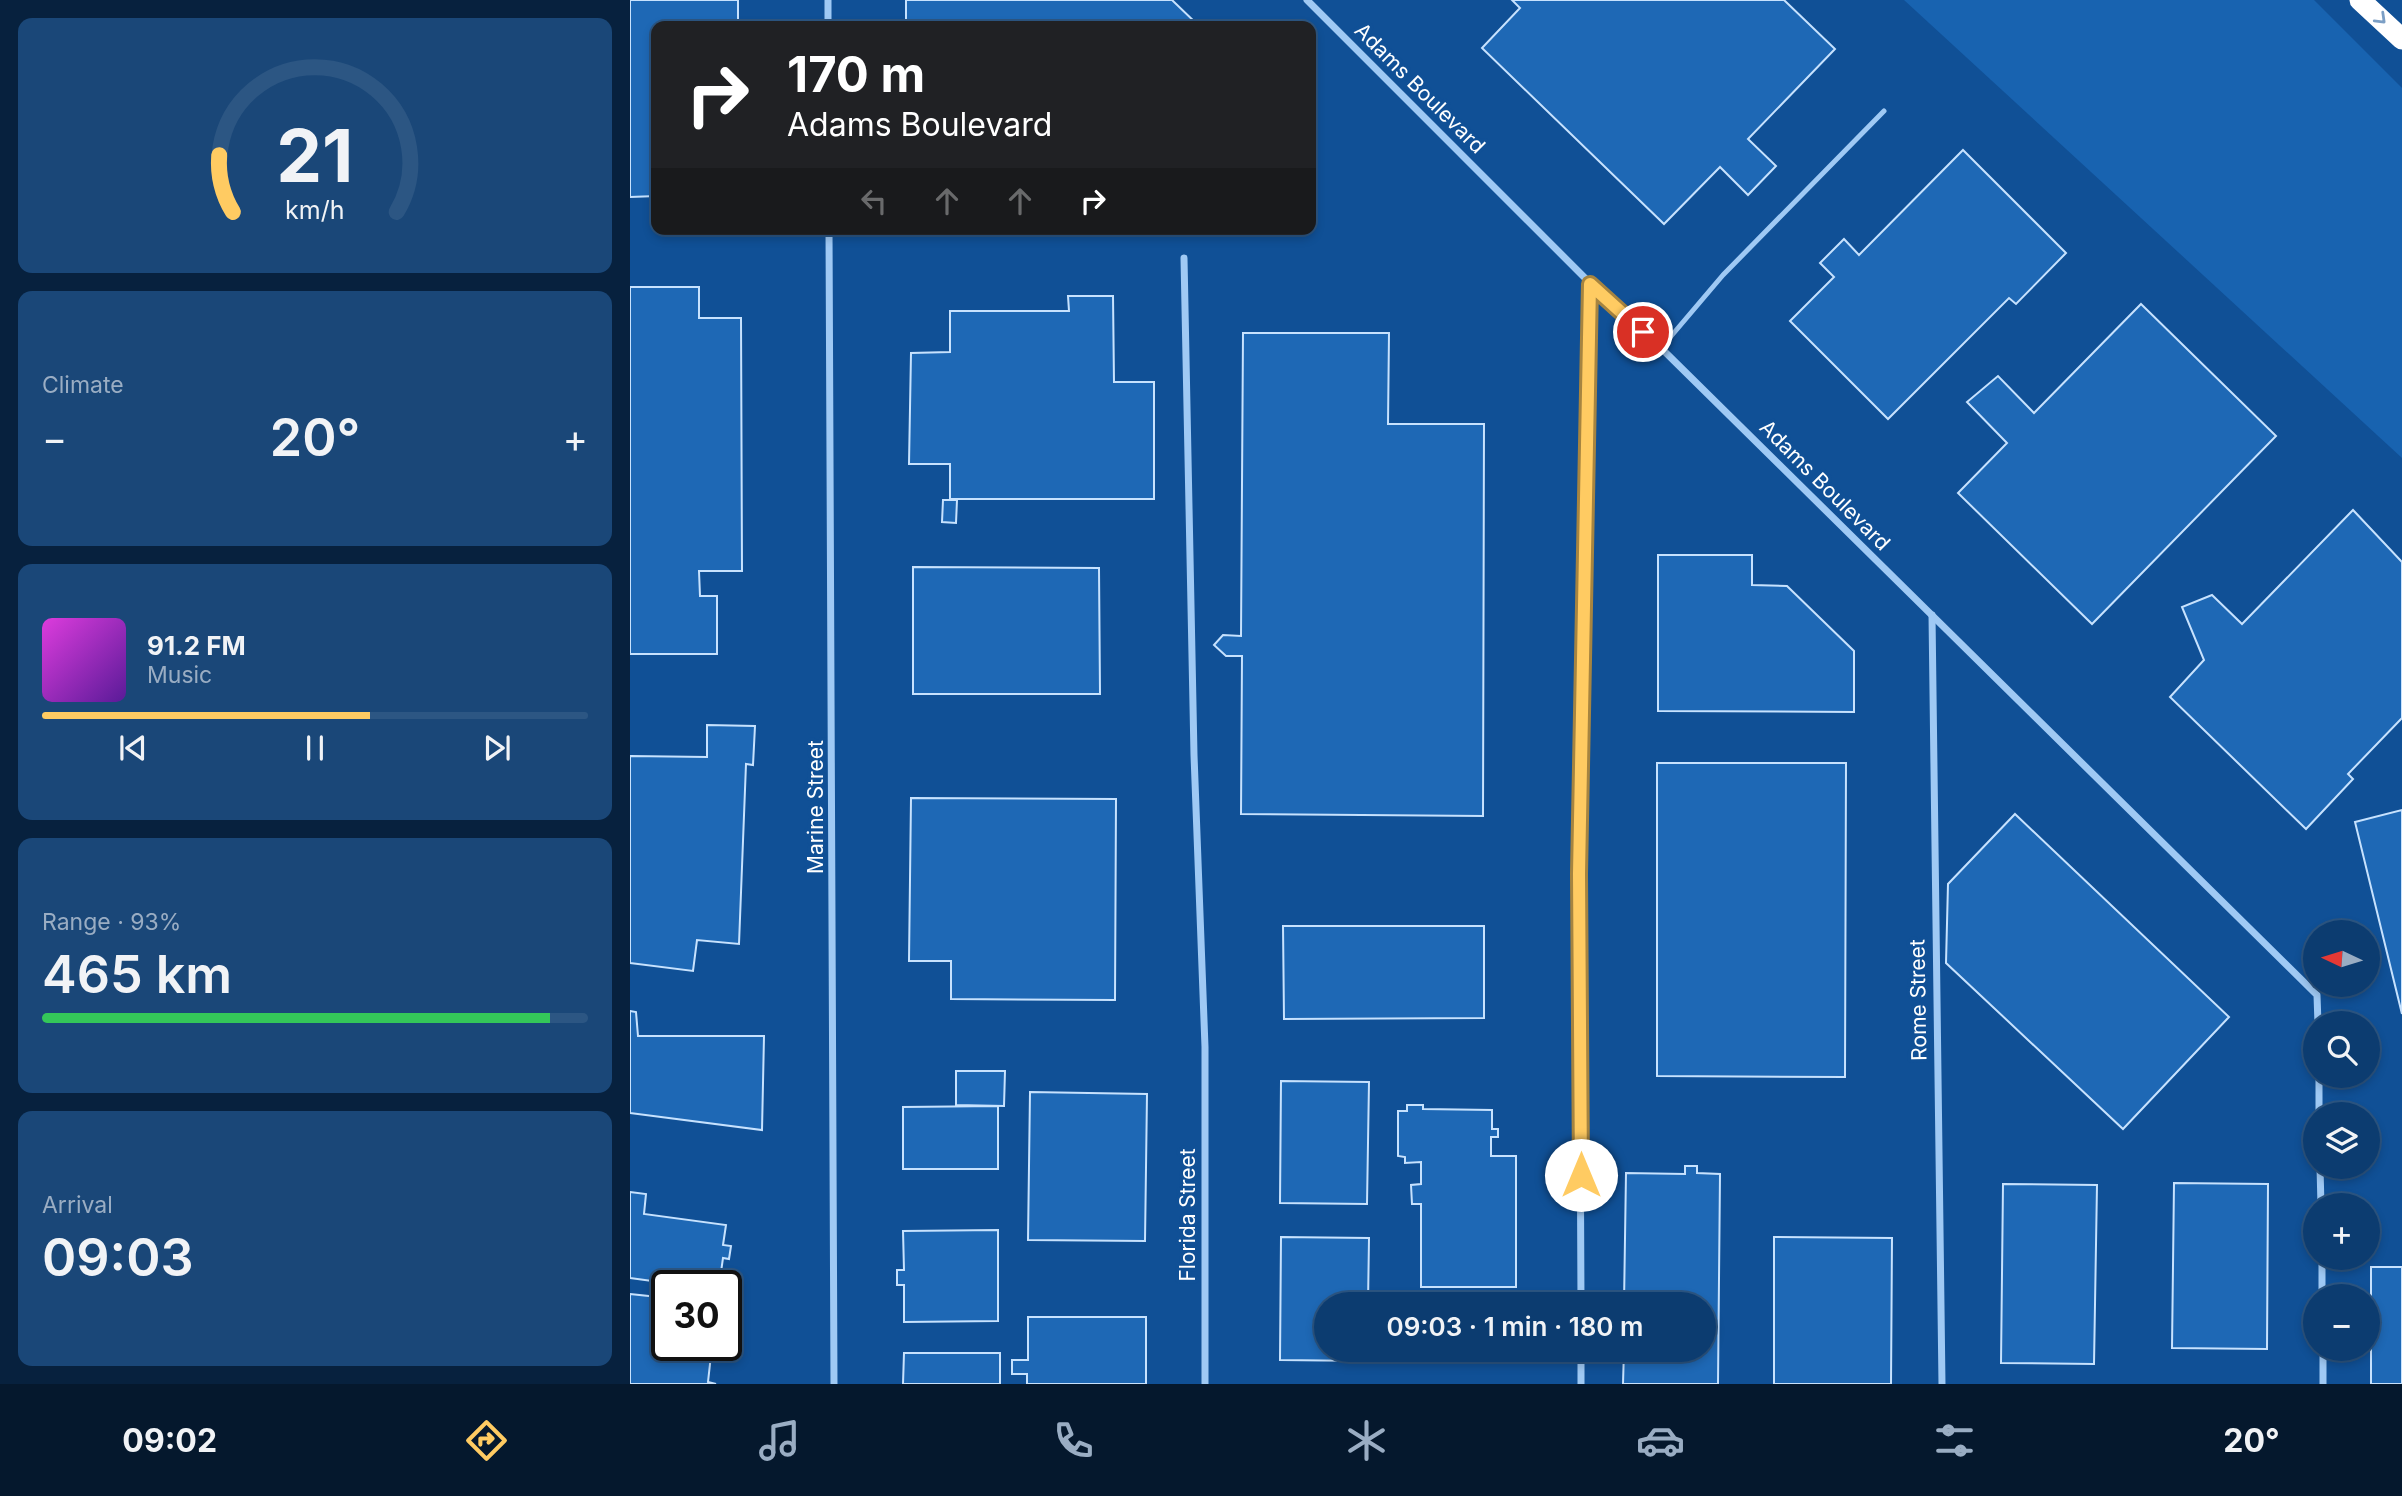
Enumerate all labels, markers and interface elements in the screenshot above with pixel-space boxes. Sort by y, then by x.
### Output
one-way arrow [2373,11,2386,24]
street label: Adams Boulevard [1350,18,1490,158]
text: 170 m [787,45,925,104]
icon: right [672,49,763,140]
text: Adams Boulevard [787,105,1052,144]
text: 21 [276,111,354,200]
icon: left [855,182,893,220]
icon: ahead [928,182,966,220]
icon: ahead [1001,182,1039,220]
icon: right [1074,182,1112,220]
text: km/h [285,194,345,224]
pin [1613,302,1673,362]
icon: arrive [1624,313,1662,351]
text: Climate [42,371,124,399]
text: 20° [270,406,360,469]
text: − [42,415,67,461]
text: + [563,415,588,461]
street label: Adams Boulevard [1755,415,1895,555]
text: 91.2 FM [147,630,246,661]
text: Music [147,661,212,689]
icon: previous [114,729,152,767]
icon: pause [296,729,334,767]
icon: next [478,729,516,767]
street label: Marine Street [803,740,828,874]
text: Range · 93% [42,908,181,936]
north arrow [2303,920,2380,998]
map controls [2303,920,2380,1361]
street label: Rome Street [1904,939,1932,1061]
text: 465 km [42,943,232,1006]
button: search [2303,1011,2380,1088]
button: layers [2303,1102,2380,1179]
position arrow [1544,1138,1618,1212]
street label: Florida Street [1175,1148,1200,1282]
text: Arrival [42,1191,113,1219]
button: + [2303,1193,2380,1270]
text: 09:03 [42,1226,194,1289]
speed limit sign: 30 [651,1270,742,1361]
button: − [2303,1284,2380,1361]
text: 09:03 · 1 min · 180 m [1387,1311,1643,1342]
icon: directions [462,1416,511,1465]
icon: music [755,1416,804,1465]
icon: phone [1049,1416,1098,1465]
icon: climate [1342,1416,1391,1465]
icon: car [1636,1416,1685,1465]
icon: filters [1930,1416,1979,1465]
text: 09:02 [122,1421,217,1460]
text: 20° [2223,1421,2280,1460]

